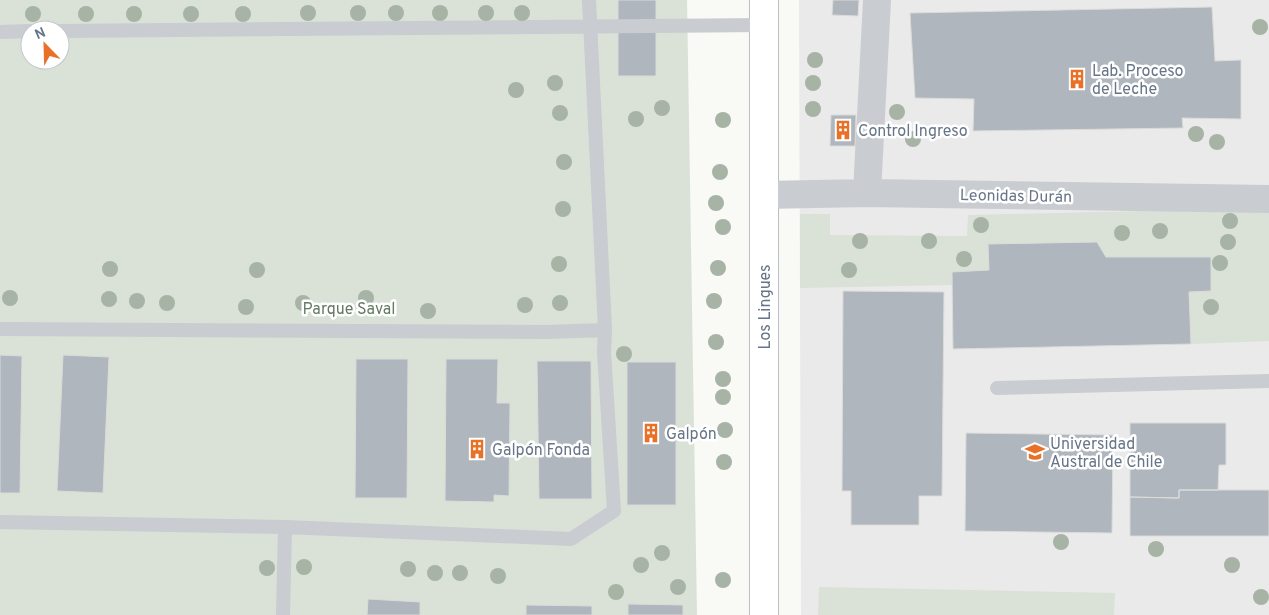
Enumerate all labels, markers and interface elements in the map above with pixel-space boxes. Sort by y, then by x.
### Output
north arrow [20,20,70,70]
text: N [33,25,48,44]
place label: Lab. Proceso de Leche [1092,62,1184,100]
building icon: Lab. Proceso de Leche [1066,68,1088,90]
building icon: Control Ingreso [832,119,854,141]
place label: Control Ingreso [858,122,968,142]
street label: Leonidas Durán [960,186,1072,208]
street label: Los Lingues [756,264,776,350]
park label: Parque Saval [303,300,395,320]
building icon: Galpón [640,422,662,444]
place label: Galpón [666,425,717,445]
place label: Universidad Austral de Chile [1050,435,1162,473]
building icon: Galpón Fonda [466,438,488,460]
place label: Galpón Fonda [492,441,590,461]
school or university icon: Universidad Austral de Chile [1024,441,1046,463]

